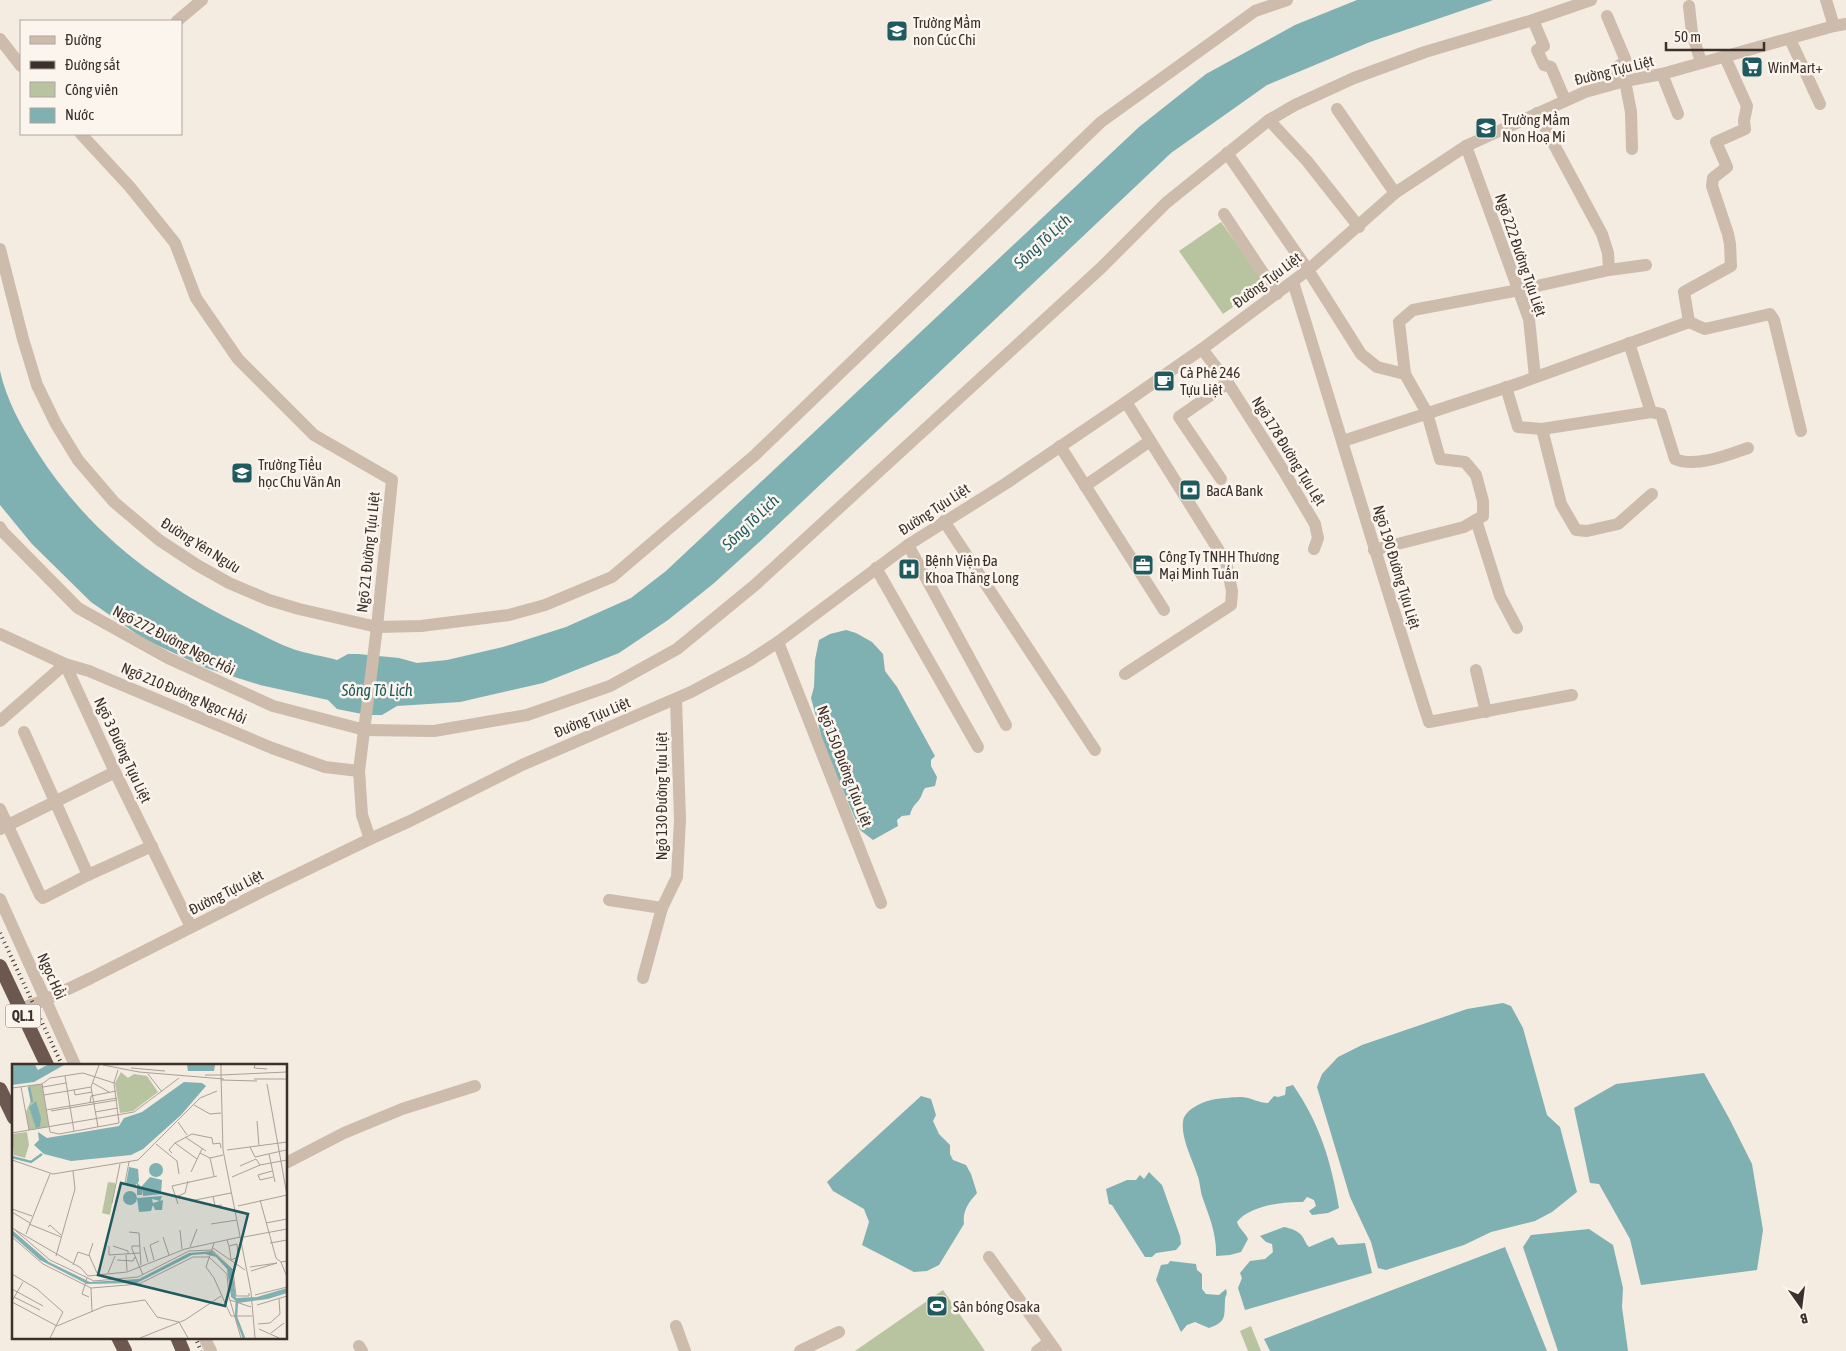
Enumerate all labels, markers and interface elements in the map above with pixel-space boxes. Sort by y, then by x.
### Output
place label: Trường Mầm non Cúc Chi [913,14,981,48]
school or university icon: Trường Mầm non Cúc Chi [885,19,909,43]
legend [20,20,182,135]
scale bar [1666,20,1764,52]
text: 50 m [1674,28,1701,45]
text: Đường [65,31,102,48]
street label: Đường Tựu Liệt [1573,52,1655,88]
supermarket icon: WinMart+ [1740,55,1764,79]
text: Đường sắt [65,56,120,73]
place label: WinMart+ [1768,59,1823,76]
text: Công viên [65,81,118,98]
text: Nước [65,106,94,123]
place label: Trường Mầm Non Hoạ Mi [1502,111,1570,145]
school or university icon: Trường Mầm Non Hoạ Mi [1474,116,1498,140]
street label: Ngõ 222 Đường Tựu Liệt [1492,191,1550,319]
water label: Sông Tô Lịch [1009,210,1075,273]
street label: Đường Tựu Liệt [1229,249,1305,311]
place label: Cà Phê 246 Tựu Liệt [1180,364,1240,398]
cafe icon: Cà Phê 246 Tựu Liệt [1152,369,1176,393]
street label: Ngõ 178 Đường Tựu Lệt [1249,393,1329,509]
place label: Trường Tiểu học Chu Văn An [258,456,341,490]
school or university icon: Trường Tiểu học Chu Văn An [230,461,254,485]
bank icon: BacA Bank [1178,478,1202,502]
street label: Đường Tựu Liệt [895,480,973,538]
place label: BacA Bank [1206,482,1263,499]
street label: Ngõ 21 Đường Tựu Liệt [353,491,383,613]
water label: Sông Tô Lịch [717,491,783,555]
street label: Ngõ 190 Đường Tựu Liệt [1370,503,1424,631]
street label: Đường Yên Ngưu [158,514,244,576]
place label: Công Ty TNHH Thương Mại Minh Tuấn [1159,548,1280,582]
place label: Bệnh Viện Đa Khoa Thăng Long [925,552,1019,586]
office icon: Công Ty TNHH Thương Mại Minh Tuấn [1131,553,1155,577]
hospital icon: Bệnh Viện Đa Khoa Thăng Long [897,557,921,581]
street label: Ngõ 272 Đường Ngọc Hồi [110,602,238,678]
street label: Ngõ 210 Đường Ngọc Hồi [119,659,249,727]
water label: Sông Tô Lịch [340,681,413,700]
street label: Đường Tựu Liệt [551,693,633,741]
street label: Ngõ 3 Đường Tựu Liệt [91,695,155,805]
street label: Ngõ 150 Đường Tựu Liệt [814,703,876,829]
street label: Ngõ 130 Đường Tựu Liệt [653,732,670,860]
street label: Đường Tựu Liệt [186,866,266,918]
street label: Ngọc Hồi [34,950,70,1002]
road number: QL.1 [5,1004,40,1028]
inset map [12,1064,288,1338]
north arrow [1776,1281,1826,1331]
sports icon: Sân bóng Osaka [925,1294,949,1318]
place label: Sân bóng Osaka [953,1298,1040,1315]
text: B [1799,1310,1809,1327]

